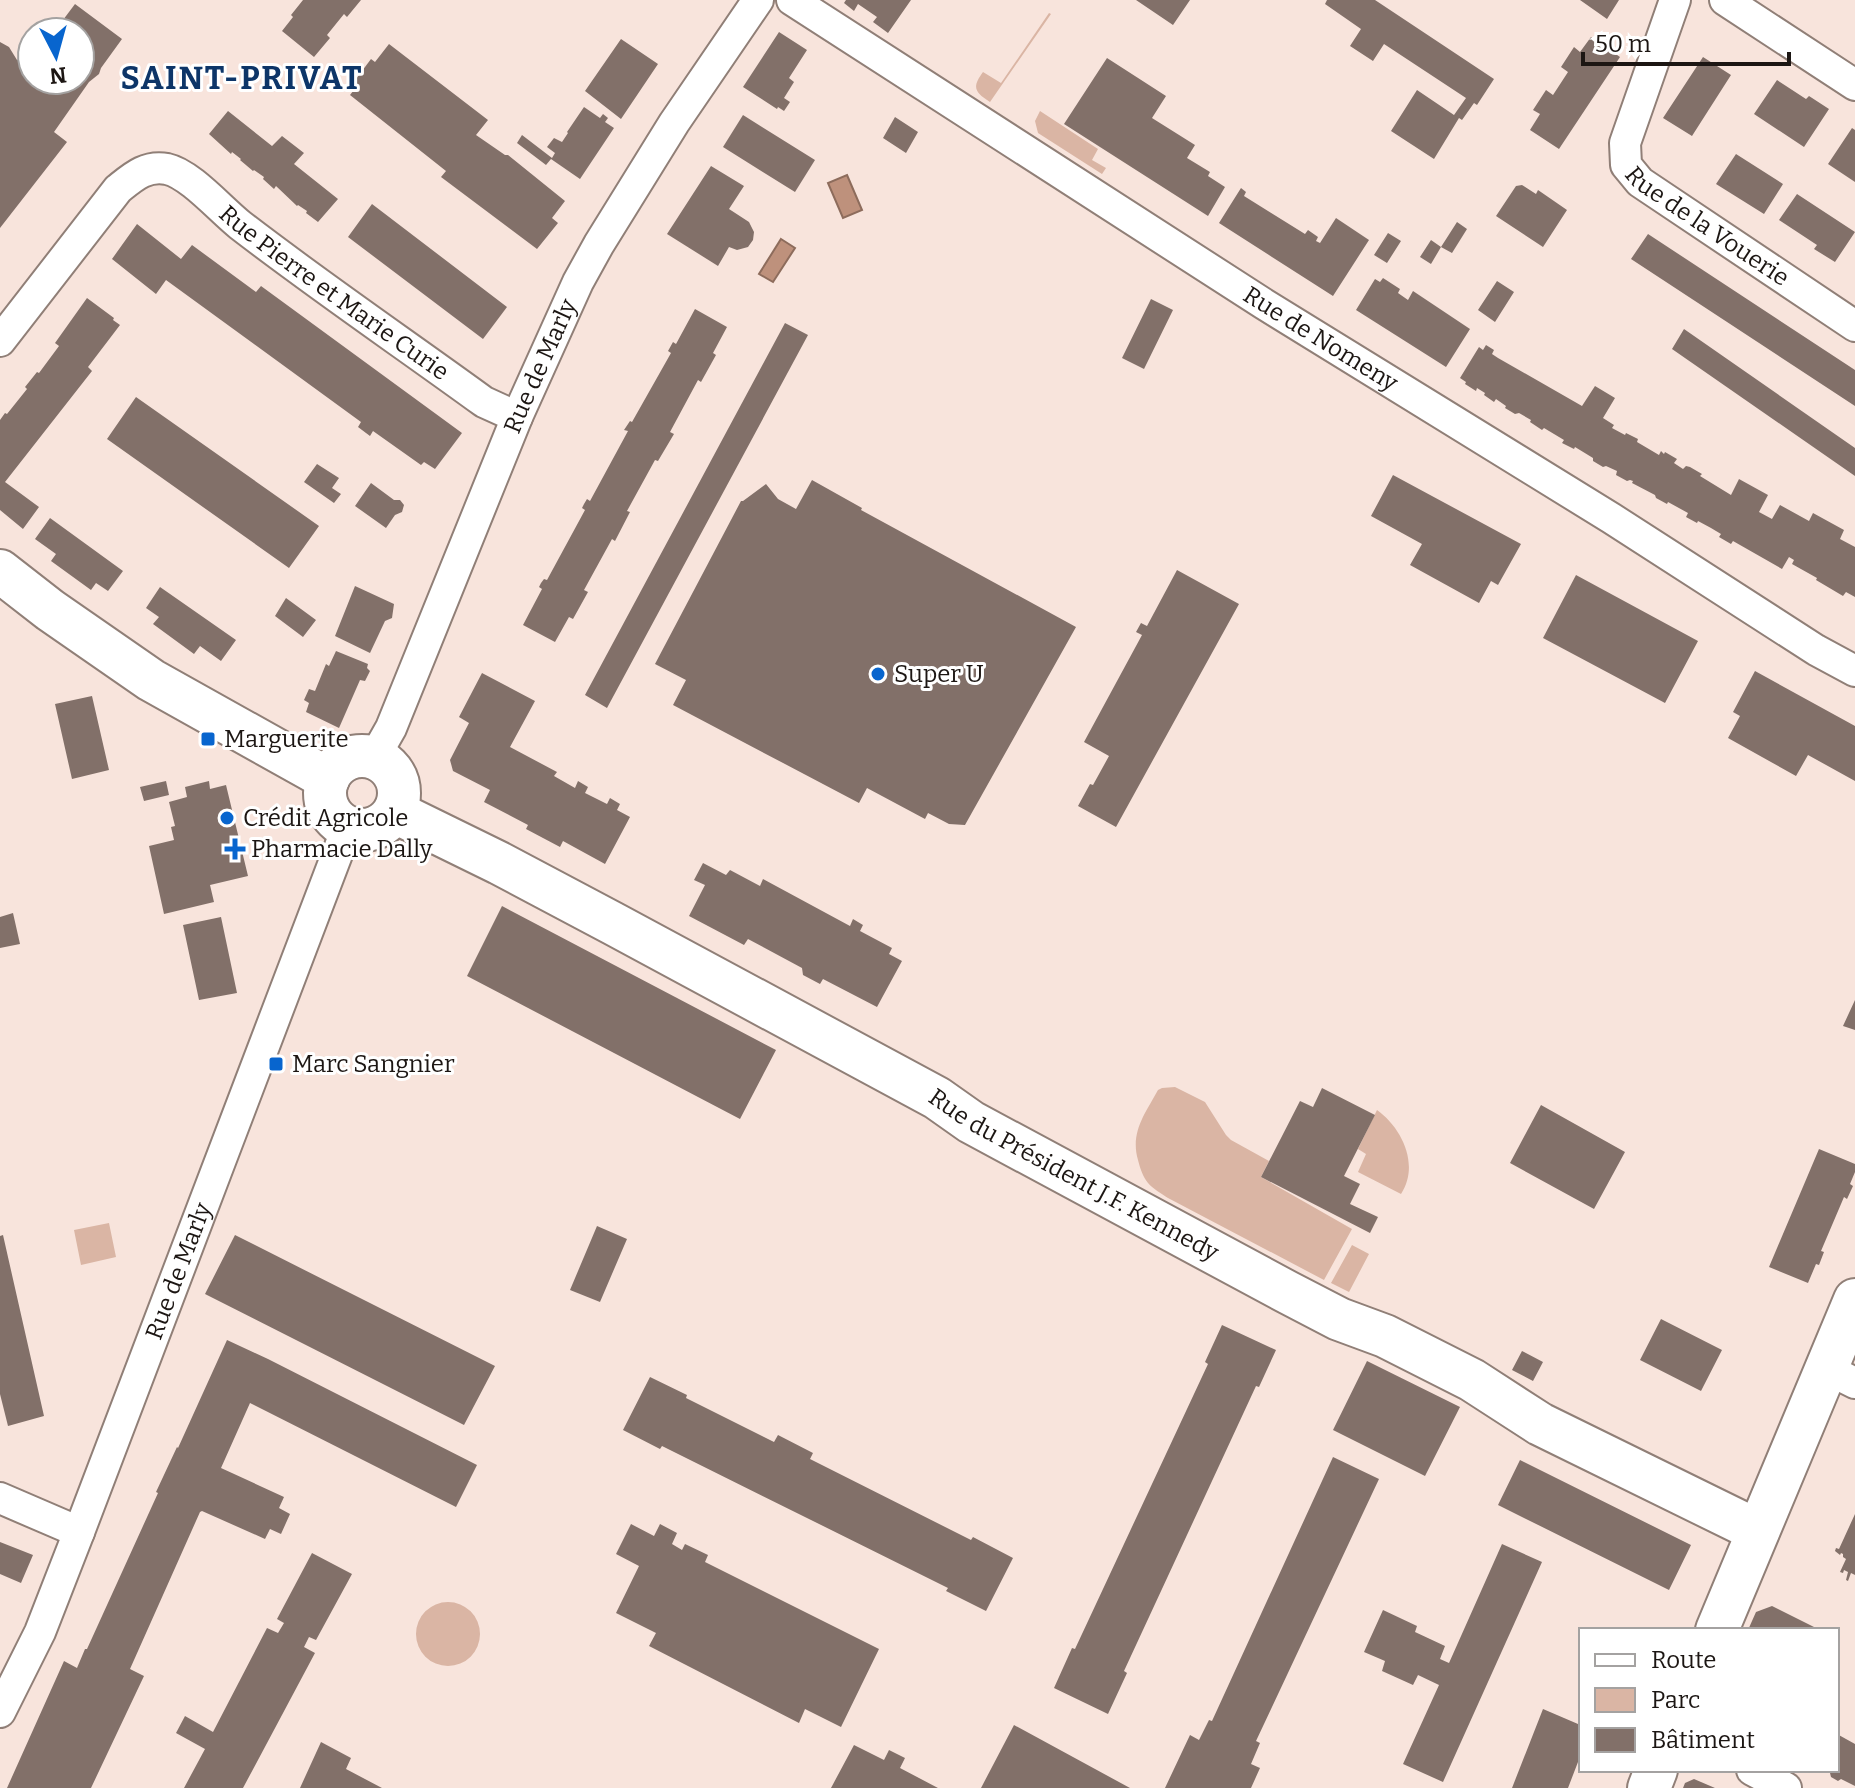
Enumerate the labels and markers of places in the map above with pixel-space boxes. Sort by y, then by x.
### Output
place label: Super U [894,660,984,688]
marker: Super U [869,665,887,683]
place label: Marguerite [224,725,349,753]
marker: Marguerite [199,730,217,748]
place label: Crédit Agricole [243,804,408,832]
marker: Crédit Agricole [218,809,236,827]
place label: Pharmacie Dally [251,835,433,863]
marker: Pharmacie Dally [226,840,244,858]
place label: Marc Sangnier [292,1050,455,1078]
marker: Marc Sangnier [267,1055,285,1073]

